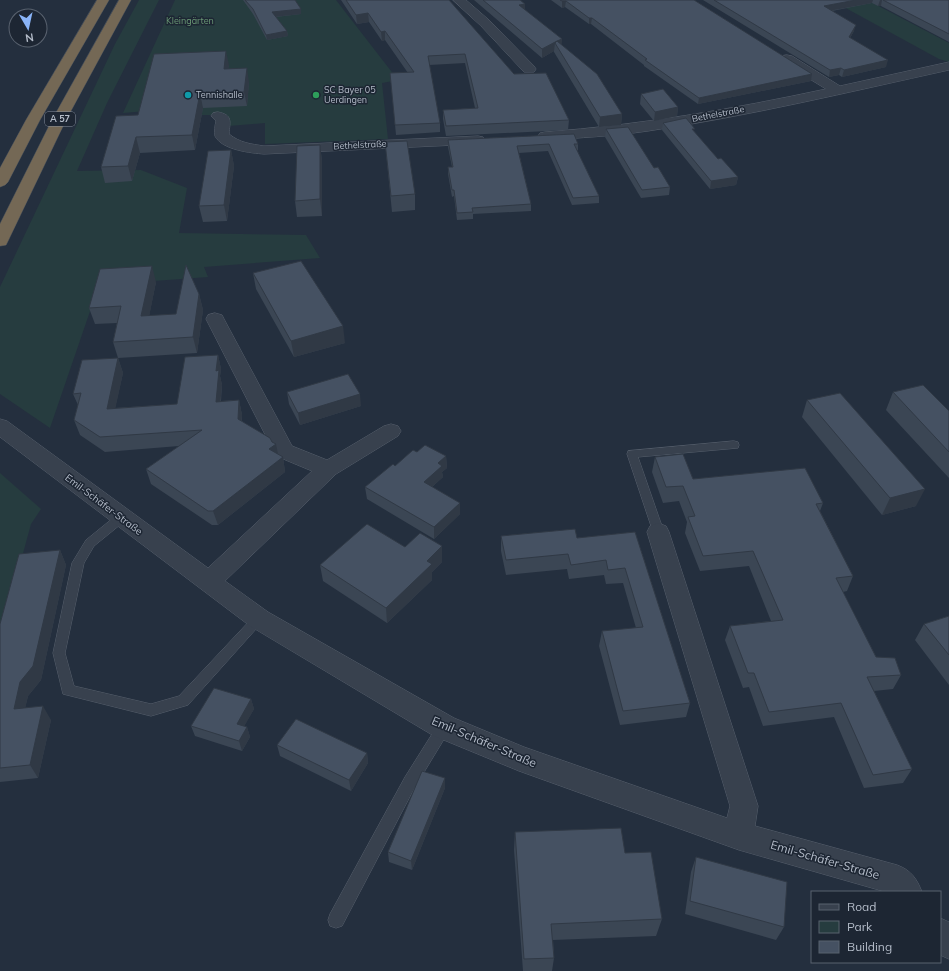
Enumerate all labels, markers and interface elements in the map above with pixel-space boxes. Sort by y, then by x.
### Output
north arrow [8,8,48,48]
park label: Kleingärten [166,15,214,26]
text: N [24,30,35,45]
place label: SC Bayer 05 Uerdingen [324,84,376,105]
place label: Tennishalle [196,89,243,100]
marker: Tennishalle [183,90,193,100]
marker: SC Bayer 05 Uerdingen [311,90,321,100]
street label: Bethelstraße [691,103,745,124]
road number: A 57 [45,112,75,126]
street label: Bethelstraße [333,138,387,151]
street label: Emil-Schäfer-Straße [62,471,145,538]
street label: Emil-Schäfer-Straße [429,713,539,770]
street label: Emil-Schäfer-Straße [769,837,881,882]
legend [811,891,941,963]
text: Road [847,899,876,914]
text: Park [847,919,873,934]
text: Building [847,939,892,954]

